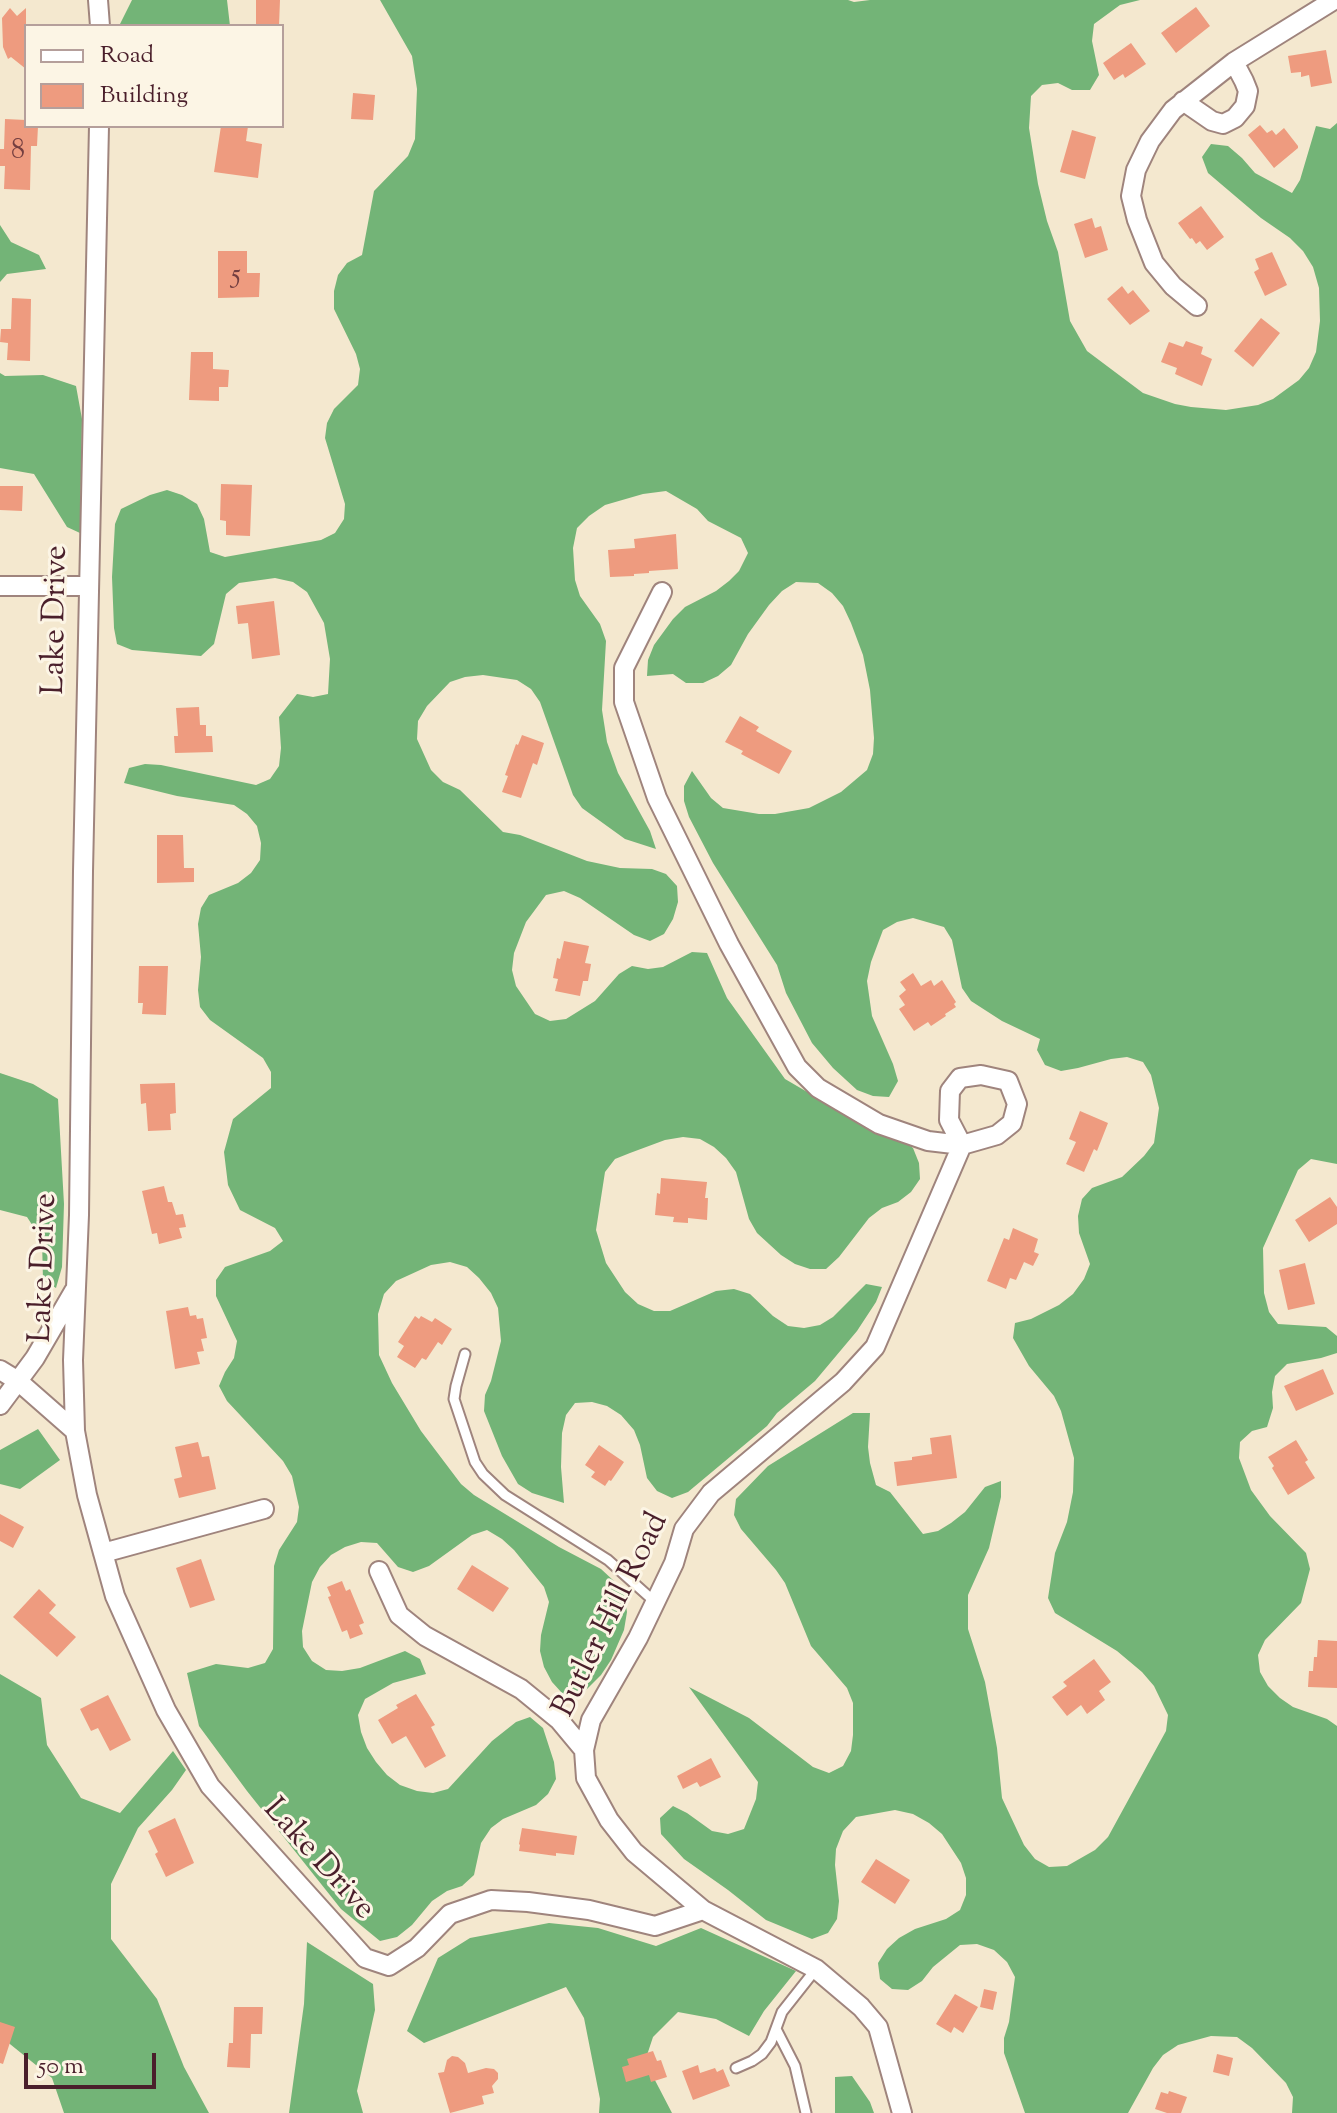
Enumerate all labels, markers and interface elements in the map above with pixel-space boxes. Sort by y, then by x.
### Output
legend [24,24,284,128]
text: Road [100,39,154,73]
text: Building [100,79,188,113]
house number: 8 [11,136,25,170]
house number: 5 [231,260,241,294]
street label: Lake Drive [37,545,79,695]
street label: Lake Drive [24,1193,68,1343]
street label: Butler Hill Road [547,1507,679,1725]
street label: Lake Drive [253,1793,381,1929]
scale bar [28,2037,160,2087]
text: 50 m [38,2050,84,2084]

